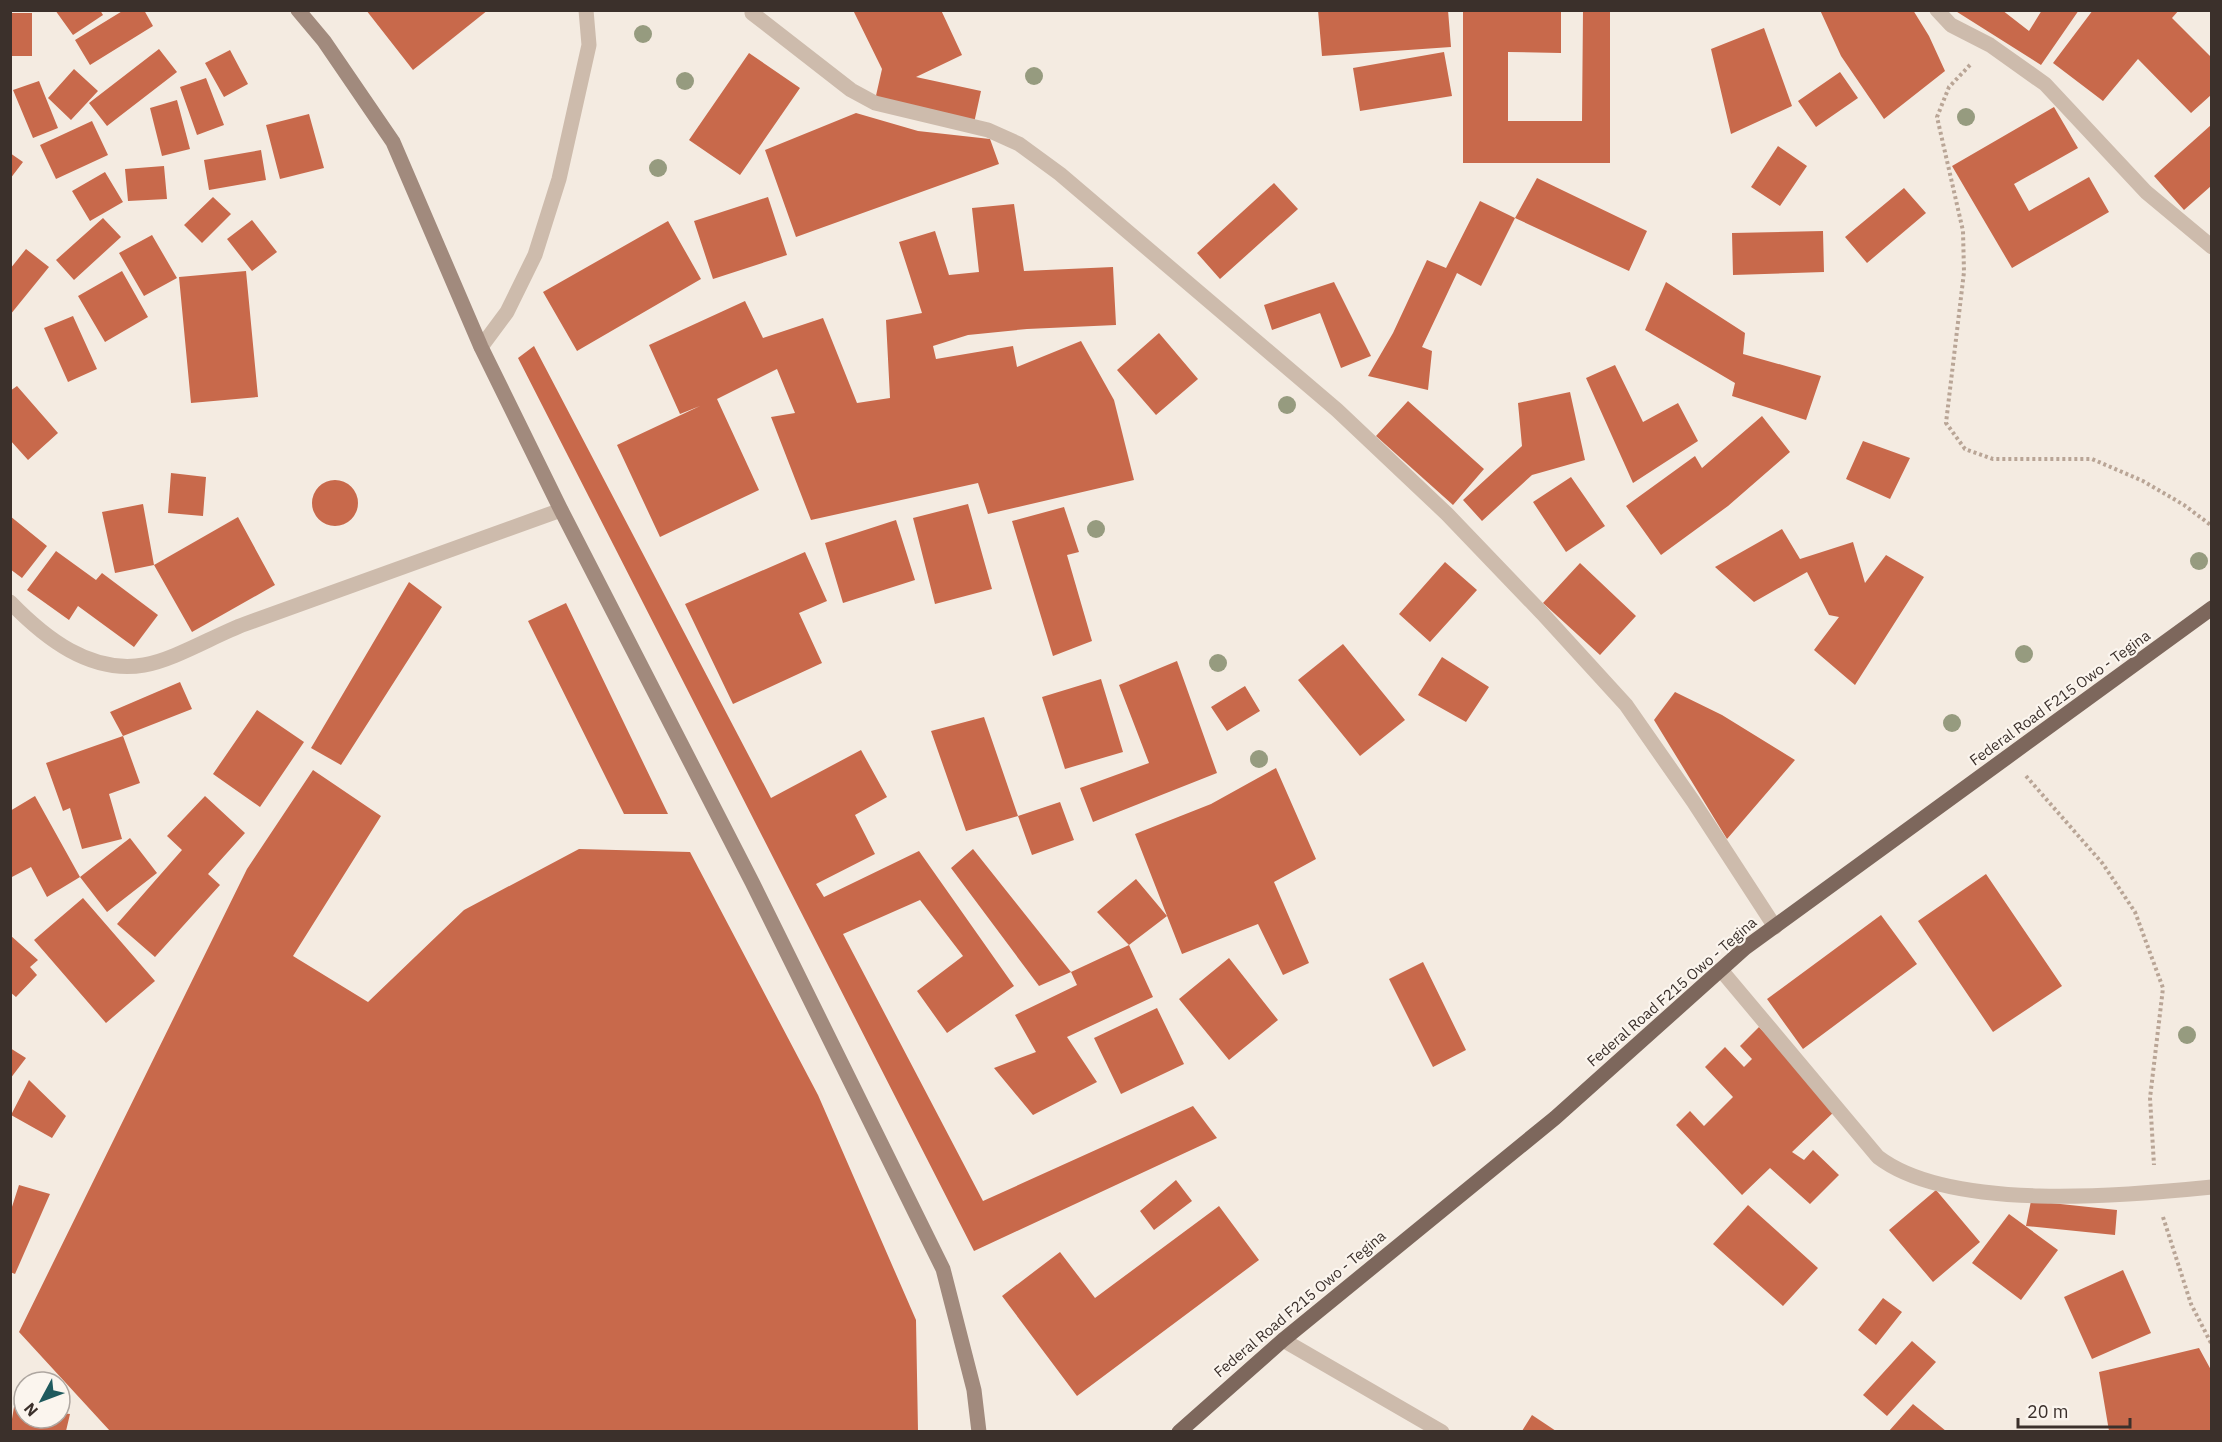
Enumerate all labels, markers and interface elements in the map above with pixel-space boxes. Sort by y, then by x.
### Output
street label: Federal Road F215 Owo - Tegina [1966,626,2154,770]
street label: Federal Road F215 Owo - Tegina [1583,913,1760,1071]
street label: Federal Road F215 Owo - Tegina [1210,1226,1390,1381]
north arrow [12,1370,72,1430]
scale bar [2018,1391,2130,1429]
text: N [19,1399,42,1421]
text: 20 m [2027,1400,2069,1423]

